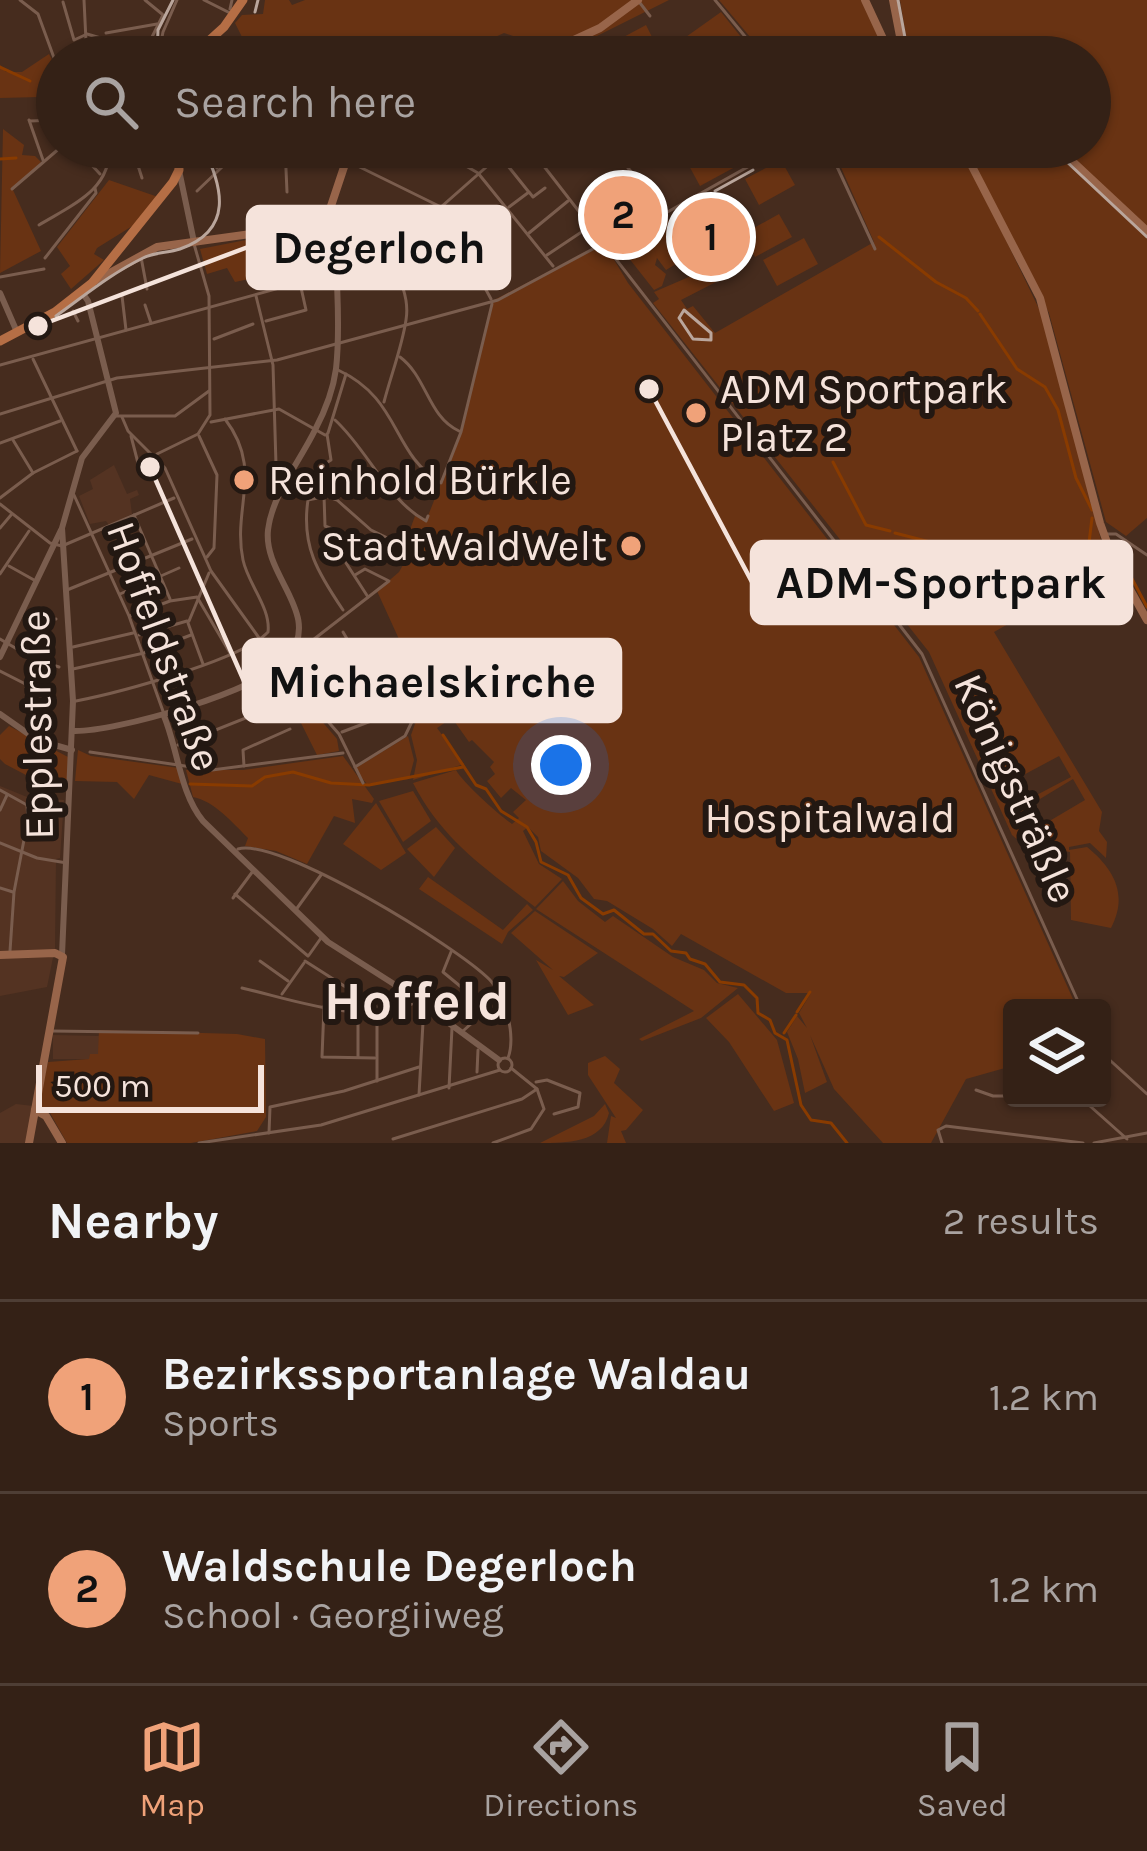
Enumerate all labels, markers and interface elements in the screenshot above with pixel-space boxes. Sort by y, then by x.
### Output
search box [36,36,1111,168]
icon: search [78,69,144,135]
text: Search here [174,76,416,128]
pin: 2 [584,170,662,260]
pin: 1 [672,192,750,282]
callout: Degerloch [248,207,509,288]
text: Degerloch [272,222,486,275]
place label: ADM Sportpark Platz 2 [720,364,1008,462]
marker: ADM Sportpark Platz 2 [683,400,709,426]
place label: Reinhold Bürkle [268,455,572,505]
marker: Reinhold Bürkle [231,467,257,493]
street label: Hoffeldstraße [96,515,232,777]
place label: StadtWaldWelt [321,521,607,571]
marker: StadtWaldWelt [618,533,644,559]
callout: ADM-Sportpark [752,542,1131,623]
text: ADM-Sportpark [776,557,1106,609]
street label: Epplestraße [10,610,64,840]
callout: Michaelskirche [244,640,620,721]
text: Michaelskirche [268,656,596,708]
street label: Königsträßle [943,666,1089,910]
your location [531,735,591,795]
park label: Hospitalwald [704,793,956,843]
district label: Hoffeld [324,969,510,1033]
map controls [1003,999,1111,1107]
button: layers [1003,999,1111,1107]
scale bar [36,1059,264,1112]
text: 500 m [54,1067,151,1105]
text: Nearby [48,1191,218,1251]
text: 2 results [943,1198,1099,1244]
text: Bezirkssportanlage Waldau [162,1348,751,1400]
text: 1 [80,1374,94,1420]
text: 1.2 km [989,1374,1099,1420]
text: Sports [162,1400,279,1446]
text: Waldschule Degerloch [162,1540,637,1592]
text: 2 [75,1566,99,1612]
text: 1.2 km [989,1566,1099,1612]
text: School · Georgiiweg [162,1592,504,1638]
tab: Map [139,1714,205,1824]
tab: Directions [483,1714,638,1824]
tab: Saved [917,1714,1008,1824]

